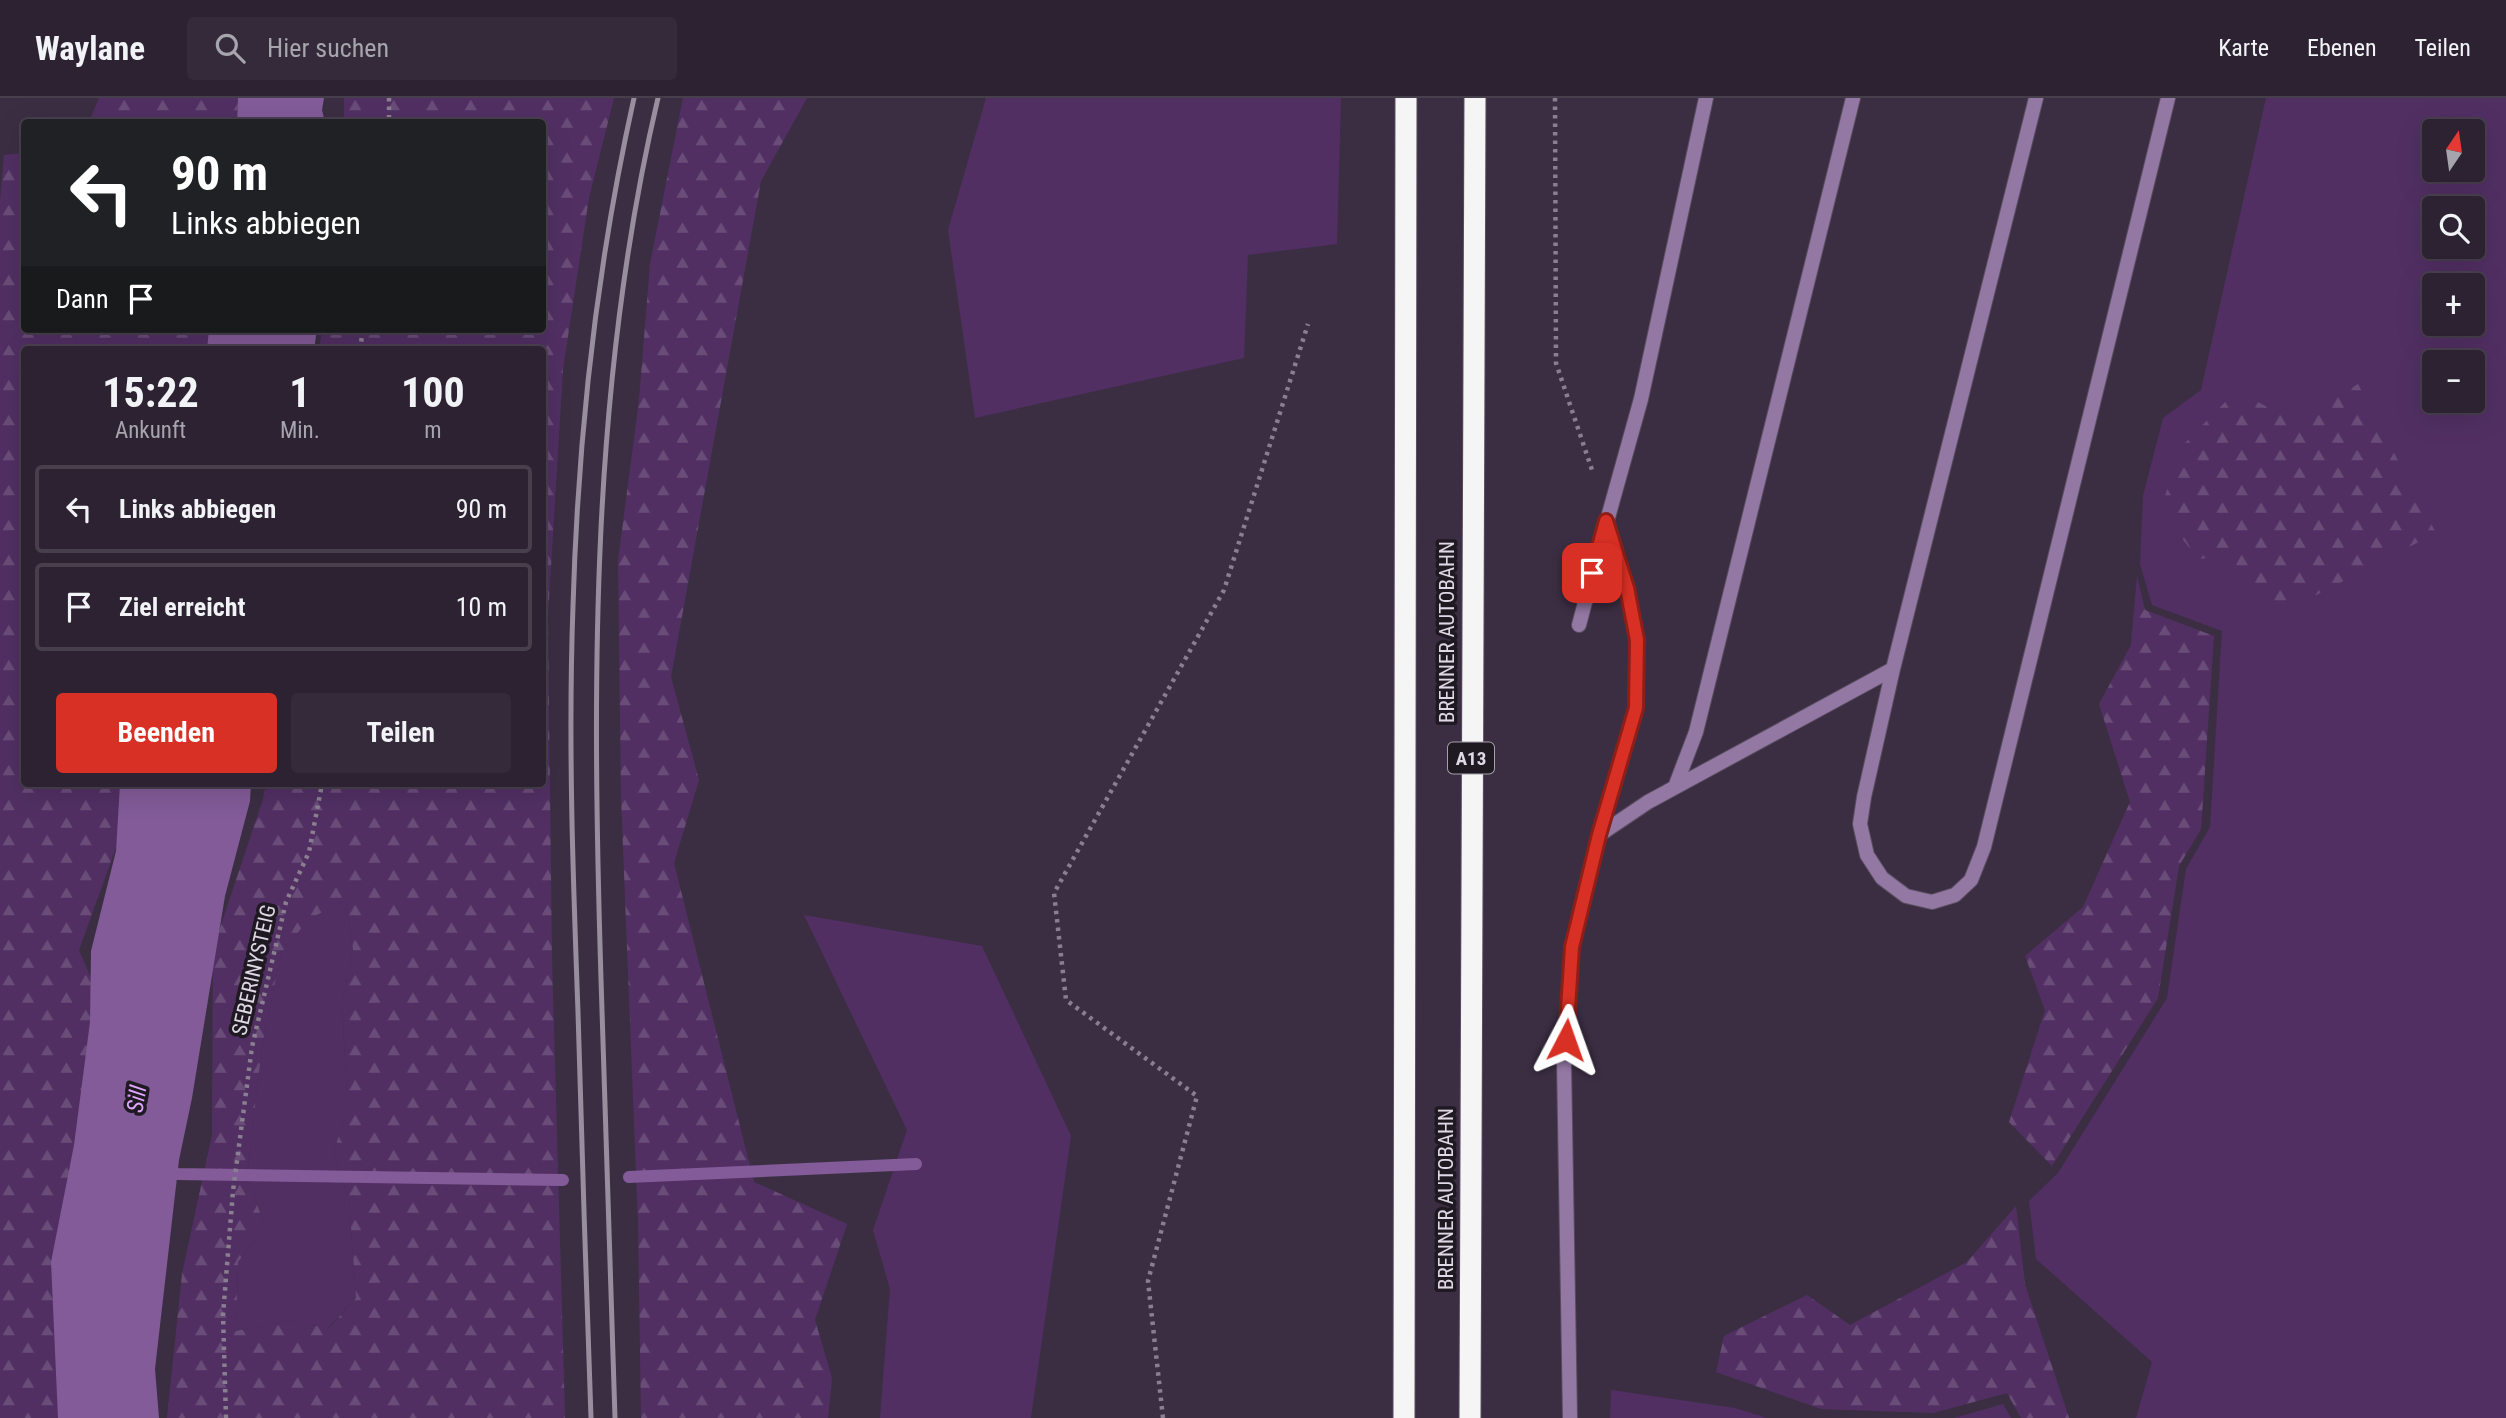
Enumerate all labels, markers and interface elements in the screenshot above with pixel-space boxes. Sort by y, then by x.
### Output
search box [187,17,677,80]
text: Waylane [35,29,145,68]
icon: search [211,29,249,67]
text: Hier suchen [267,33,389,63]
text: Karte [2218,34,2269,62]
text: Ebenen [2307,34,2377,62]
text: Teilen [2415,34,2471,62]
north arrow [2422,119,2485,182]
map controls [2422,119,2485,413]
text: 90 m [171,145,268,202]
icon: left [56,147,147,238]
button: search [2422,196,2485,259]
text: Links abbiegen [171,204,361,242]
button: + [2422,273,2485,336]
icon: arrive [122,280,160,318]
text: Dann [56,284,108,314]
button: − [2422,350,2485,413]
text: 15:22 [102,368,199,417]
text: 1 [289,368,310,417]
text: 100 [401,368,465,417]
text: Ankunft [115,417,186,444]
text: Min. [280,417,320,444]
text: m [424,417,442,444]
icon: left [60,490,98,528]
text: Links abbiegen [119,494,276,524]
text: 90 m [456,494,507,524]
street label: BRENNER AUTOBAHN [1435,541,1459,723]
pin [1562,543,1622,603]
icon: arrive [1573,554,1611,592]
icon: arrive [60,588,98,626]
text: Ziel erreicht [119,592,245,622]
text: 10 m [456,592,507,622]
button: Beenden [56,693,277,773]
button: Teilen [291,693,511,773]
road number: A13 [1448,743,1494,774]
street label: SEBERINYSTEIG [227,902,281,1038]
position arrow [1529,1003,1603,1077]
water label: Sill [122,1083,153,1114]
street label: BRENNER AUTOBAHN [1434,1108,1458,1290]

